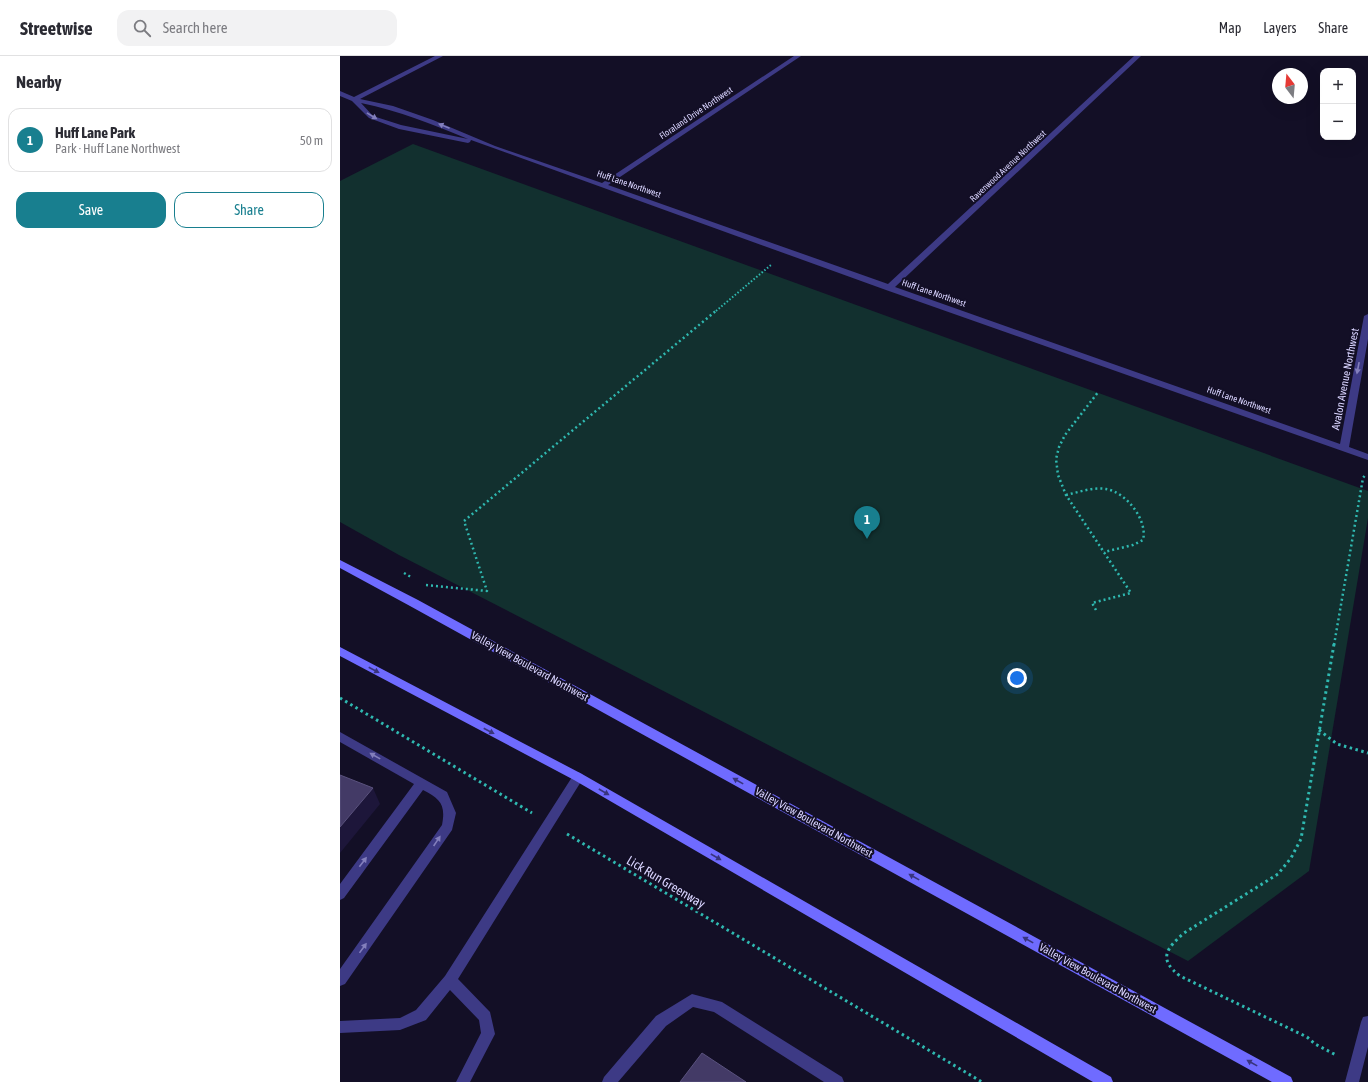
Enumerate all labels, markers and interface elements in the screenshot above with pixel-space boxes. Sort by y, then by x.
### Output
search box [117,10,397,46]
text: Streetwise [20,17,93,39]
icon: search [131,17,153,39]
text: Search here [163,19,227,36]
text: Map [1219,20,1241,36]
text: Layers [1263,20,1296,36]
text: Share [1318,20,1348,36]
north arrow [1272,68,1308,104]
map controls [1320,68,1356,140]
button: + [1320,68,1356,104]
text: Nearby [16,72,62,92]
street label: Floraland Drive Northwest [657,85,735,141]
button: − [1320,104,1356,140]
one-way arrow [367,112,378,120]
one-way arrow [438,123,450,130]
text: Huff Lane Park [55,124,135,141]
street label: Ravenwood Avenue Northwest [968,128,1048,204]
text: 1 [27,133,33,148]
text: 50 m [300,133,323,148]
text: Park · Huff Lane Northwest [55,141,180,156]
street label: Huff Lane Northwest [596,168,663,200]
button: Save [16,192,166,228]
button: Share [174,192,324,228]
street label: Huff Lane Northwest [901,277,968,309]
street label: Avalon Avenue Northwest [1329,327,1361,431]
one-way arrow [1355,362,1361,374]
street label: Huff Lane Northwest [1206,384,1273,416]
pin: 1 [854,506,880,539]
street label: Valley View Boulevard Northwest [469,629,591,703]
one-way arrow [368,667,380,673]
your location [1007,668,1027,688]
one-way arrow [483,727,495,734]
one-way arrow [369,752,381,759]
one-way arrow [733,777,744,784]
street label: Valley View Boulevard Northwest [753,785,875,859]
one-way arrow [598,789,610,796]
one-way arrow [433,836,441,847]
street label: Lick Run Greenway [624,853,709,912]
one-way arrow [710,854,722,861]
one-way arrow [359,857,367,868]
one-way arrow [908,874,920,881]
one-way arrow [1022,936,1034,943]
street label: Valley View Boulevard Northwest [1037,941,1159,1015]
one-way arrow [359,943,367,954]
one-way arrow [1246,1060,1258,1067]

